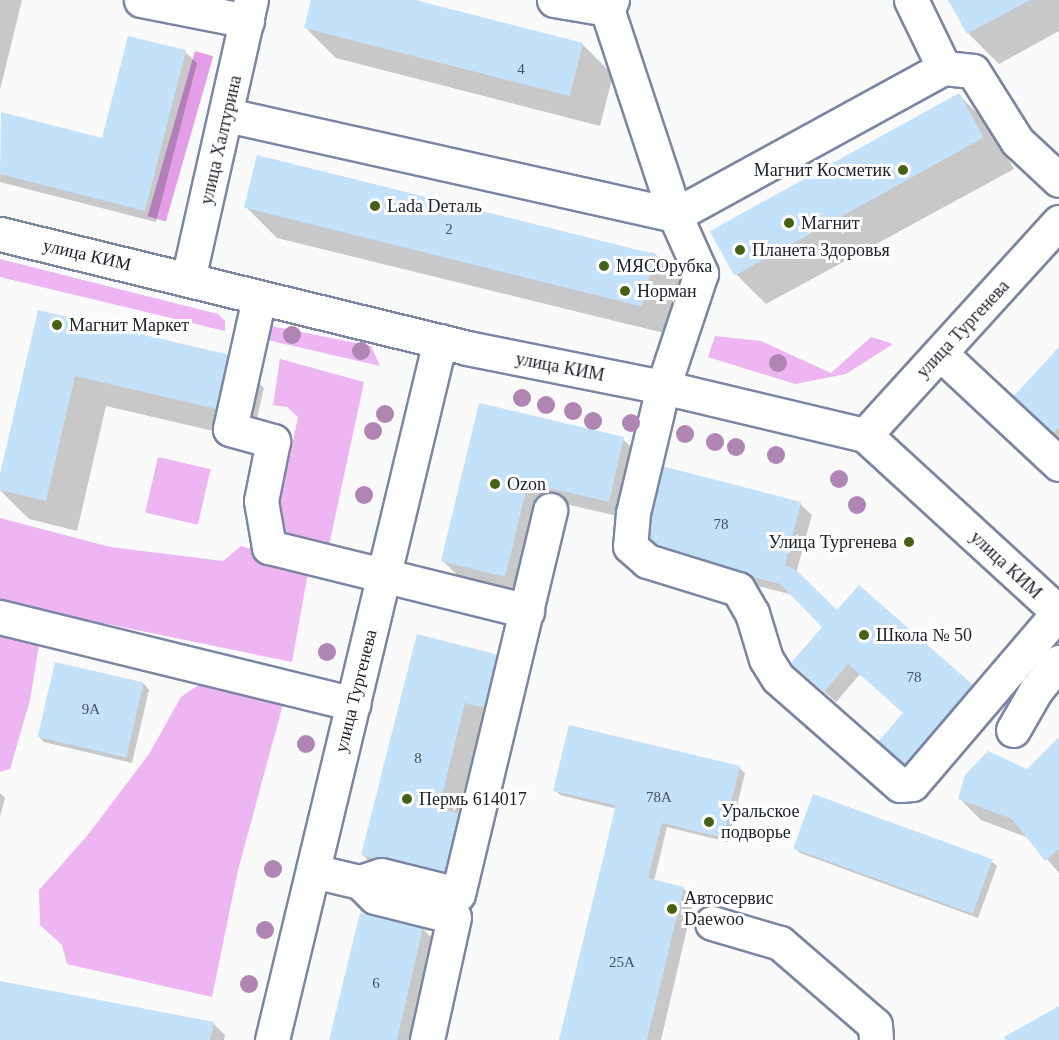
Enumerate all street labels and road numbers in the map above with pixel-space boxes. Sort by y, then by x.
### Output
street label: улица Халтурина [196,73,246,207]
street label: улица КИМ [41,234,133,276]
street label: улица Тургенева [912,276,1014,382]
street label: улица КИМ [514,348,606,386]
street label: улица КИМ [966,526,1046,604]
street label: улица Тургенева [330,627,382,755]

